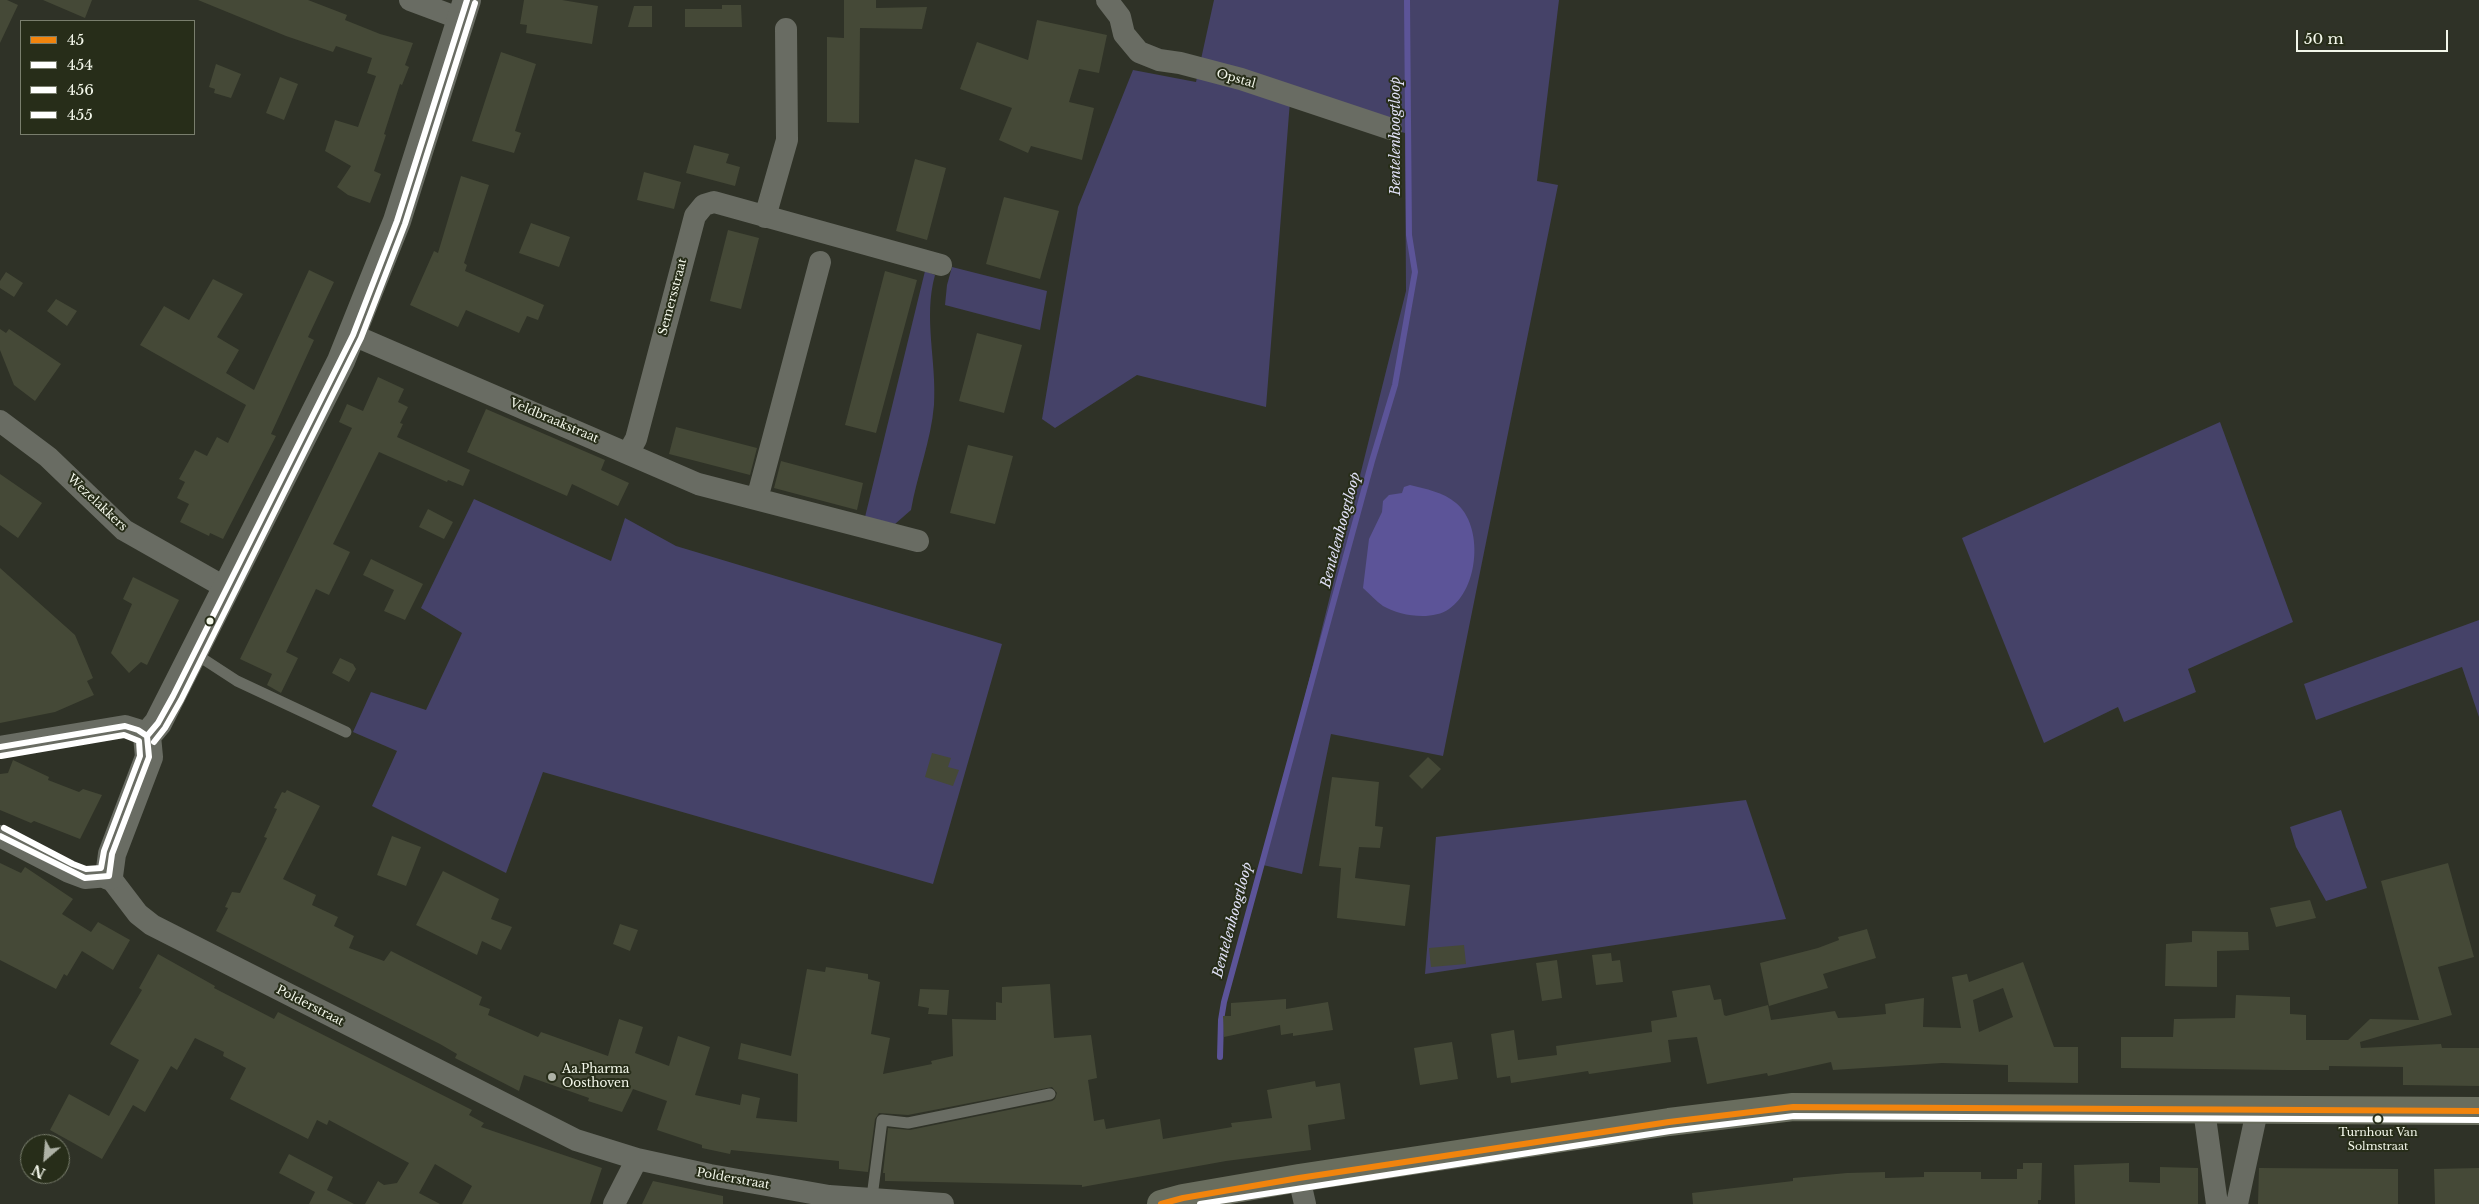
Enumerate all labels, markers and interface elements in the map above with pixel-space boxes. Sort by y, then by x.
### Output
legend [20,20,195,135]
scale bar [2299,20,2452,52]
text: 50 m [2304,29,2344,48]
text: 45 [67,30,84,49]
text: 454 [67,55,93,74]
street label: Opstal [1215,67,1257,91]
water label: Bentelenhoogtloop [1388,77,1404,195]
text: 456 [67,80,94,99]
text: 455 [67,105,93,124]
street label: Semersstraat [656,257,690,337]
street label: Veldbraakstraat [507,396,601,446]
water label: Bentelenhoogtloop [1318,470,1364,590]
street label: Wezelakkers [64,472,130,534]
unlabelled marker [205,616,215,626]
water label: Bentelenhoogtloop [1210,860,1256,980]
street label: Polderstraat [274,983,346,1029]
place label: Aa.Pharma Oosthoven [562,1063,629,1091]
marker: Aa.Pharma Oosthoven [546,1071,558,1083]
marker: Turnhout Van Solmstraat [2373,1114,2383,1124]
place label: Turnhout Van Solmstraat [2338,1126,2418,1152]
north arrow [20,1134,70,1184]
text: N [29,1160,49,1182]
street label: Polderstraat [695,1165,771,1193]

